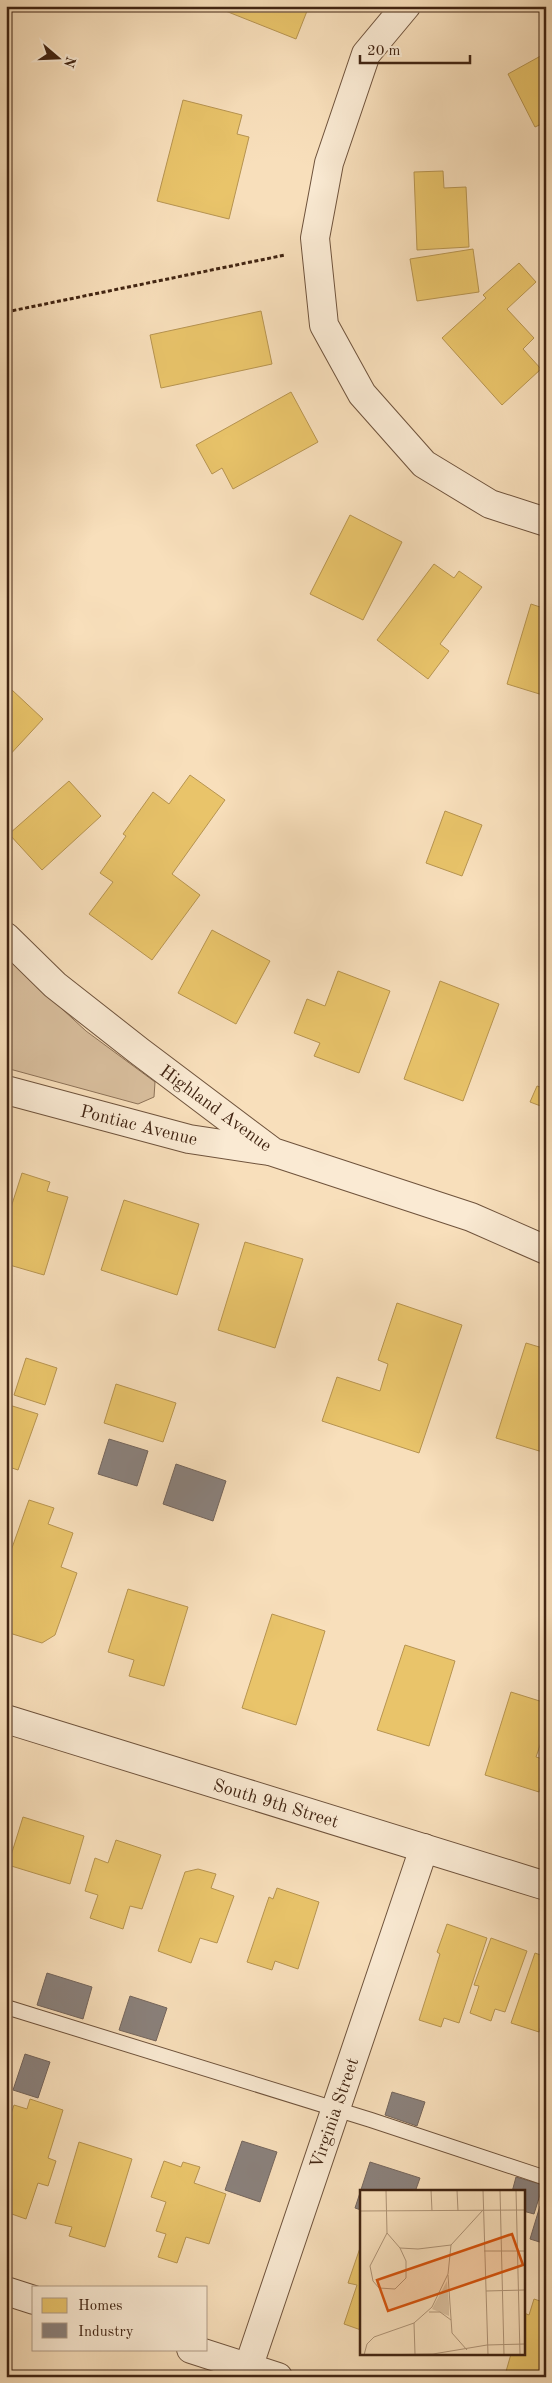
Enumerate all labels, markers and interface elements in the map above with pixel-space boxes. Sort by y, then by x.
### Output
north arrow [32,32,82,82]
scale bar [360,32,470,64]
text: 20 m [367,44,401,59]
text: N [61,55,78,70]
street label: Highland Avenue [156,1062,275,1155]
street label: Pontiac Avenue [78,1103,199,1149]
street label: South 9th Street [211,1776,341,1832]
street label: Virginia Street [308,2055,362,2171]
inset map [360,2190,524,2356]
legend [32,2286,208,2350]
text: Homes [78,2299,123,2314]
text: Industry [78,2325,134,2340]

